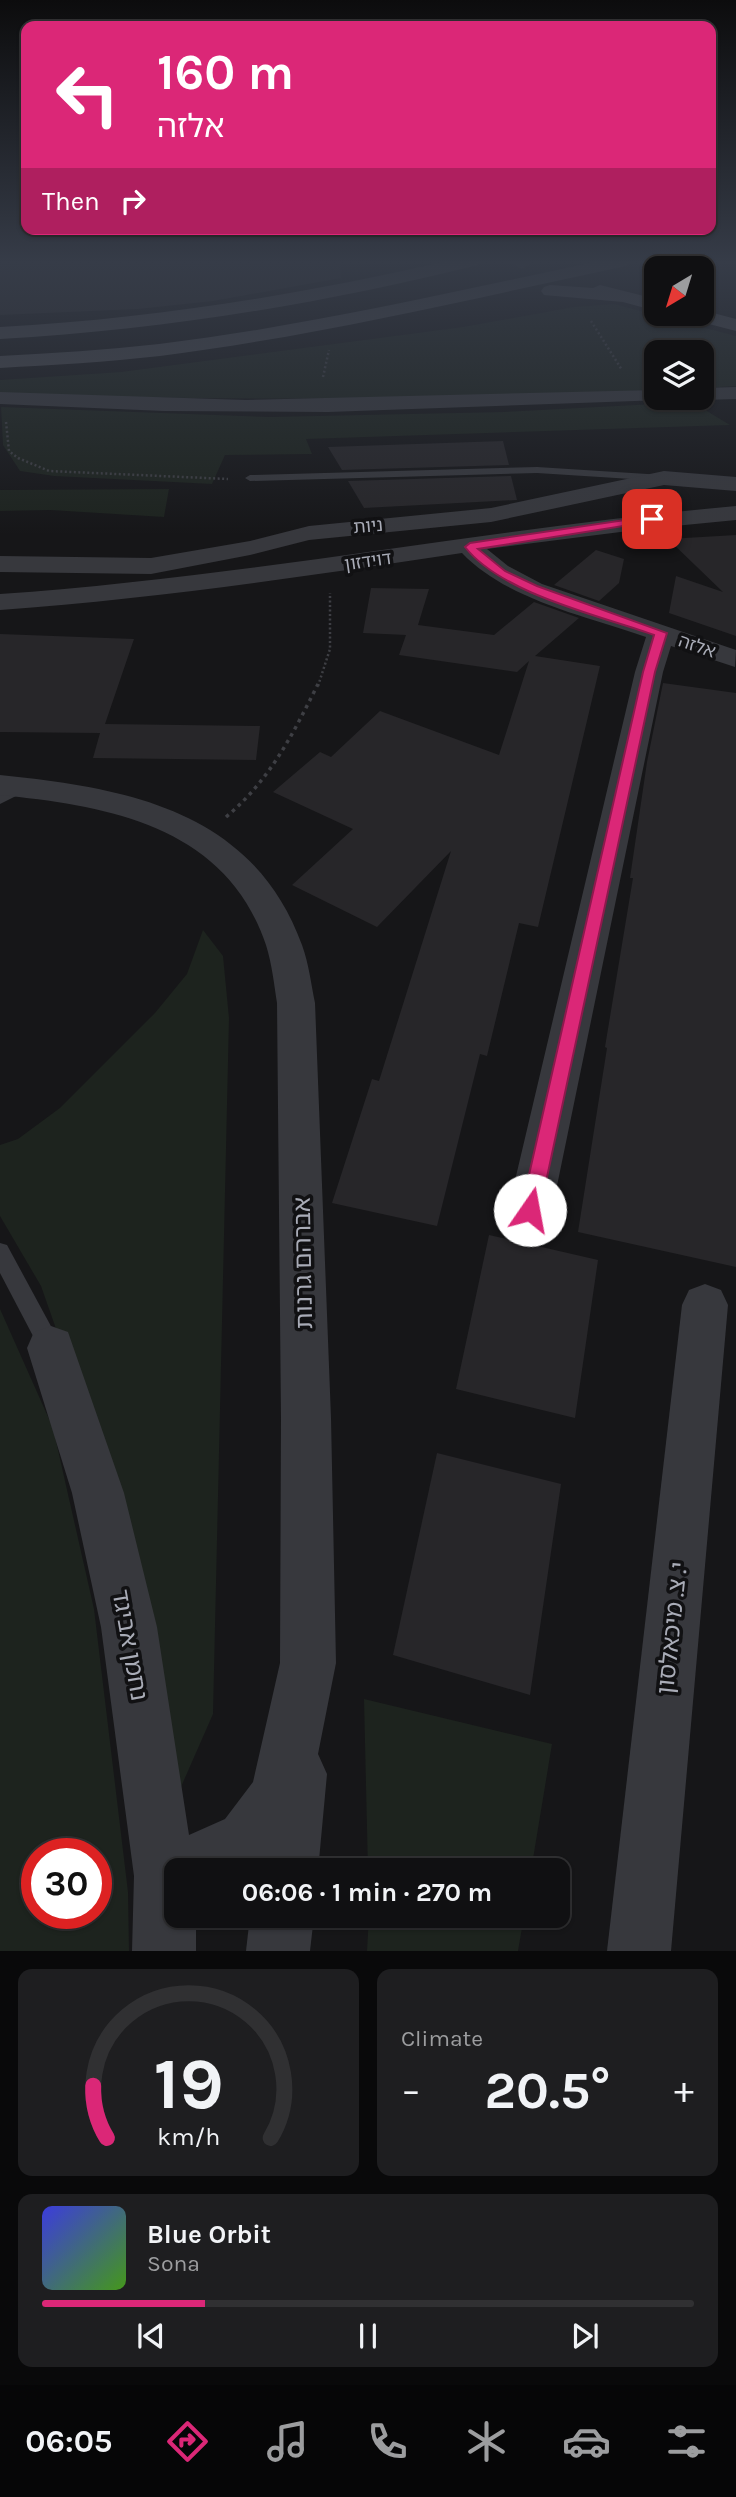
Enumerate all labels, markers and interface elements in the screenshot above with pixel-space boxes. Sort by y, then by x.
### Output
text: 160 m [157,44,294,101]
icon: left [42,49,133,140]
text: אלזה [157,108,224,145]
icon: right [114,182,152,220]
text: Then [42,186,100,217]
north arrow [644,256,714,326]
map controls [644,256,714,410]
button: layers [644,340,714,410]
pin [622,489,682,549]
icon: arrive [633,500,671,538]
street label: ניות [352,514,384,538]
street label: דוידזון [343,547,393,575]
street label: אלזה [676,629,718,663]
position arrow [493,1173,567,1247]
street label: אברהם גרנות [288,1197,318,1329]
street label: י. צ. מיכאלסון [651,1560,693,1696]
street label: נחמן אביגד [106,1587,154,1703]
speed limit sign: 30 [21,1838,112,1929]
text: 06:06 · 1 min · 270 m [242,1877,492,1908]
text: Climate [401,2025,483,2052]
text: 19 [153,2042,224,2127]
text: 20.5° [485,2060,611,2121]
text: − [401,2068,421,2113]
text: + [674,2068,694,2113]
text: km/h [157,2122,220,2151]
text: Blue Orbit [147,2219,271,2250]
text: Sona [147,2250,200,2277]
icon: previous [132,2317,170,2355]
icon: pause [349,2317,387,2355]
icon: next [566,2317,604,2355]
icon: directions [163,2417,212,2466]
icon: music [263,2417,312,2466]
icon: phone [363,2417,412,2466]
icon: climate [462,2417,511,2466]
icon: car [562,2417,611,2466]
icon: filters [662,2417,711,2466]
text: 06:05 [25,2423,113,2460]

